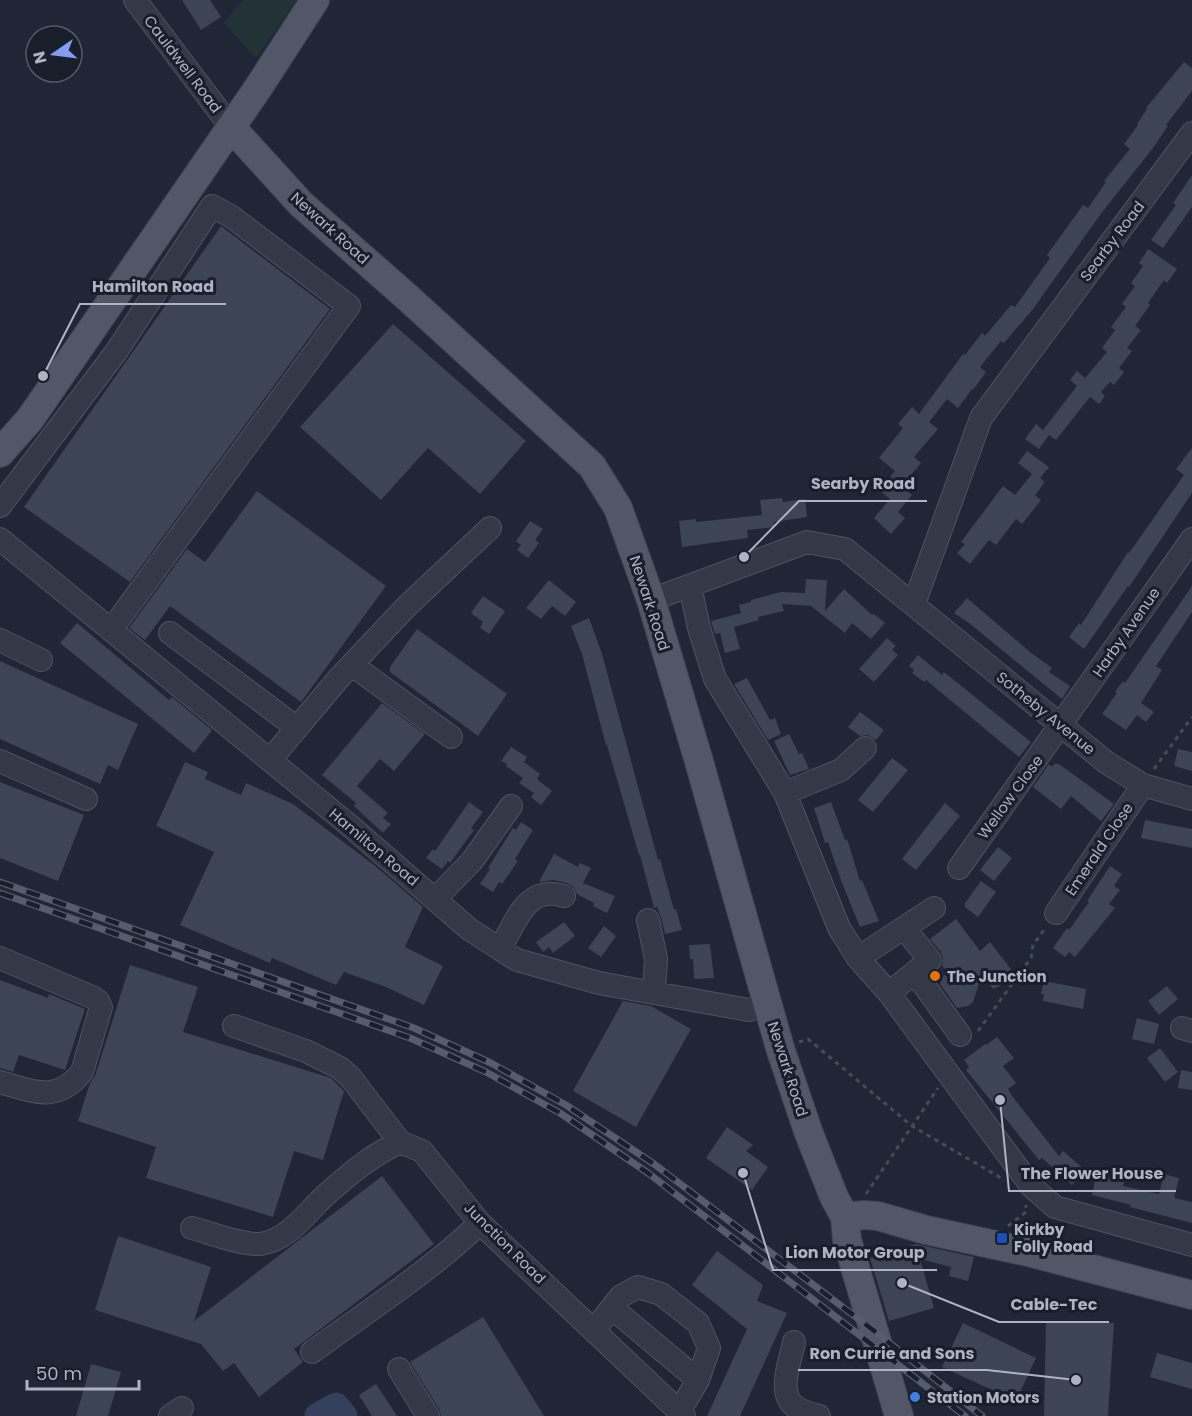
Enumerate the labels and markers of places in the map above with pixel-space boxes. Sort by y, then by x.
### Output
callout: Hamilton Road [80,270,226,304]
callout: Searby Road [799,467,927,501]
place label: The Junction [947,966,1047,987]
marker: The Junction [928,969,942,983]
callout: The Flower House [1009,1157,1176,1191]
place label: Kirkby Folly Road [1014,1219,1093,1257]
marker: Kirkby Folly Road [995,1231,1009,1245]
callout: Lion Motor Group [773,1236,937,1270]
callout: Cable-Tec [999,1288,1109,1322]
callout: Ron Currie and Sons [798,1336,987,1370]
place label: Station Motors [927,1387,1040,1408]
marker: Station Motors [908,1390,922,1404]

